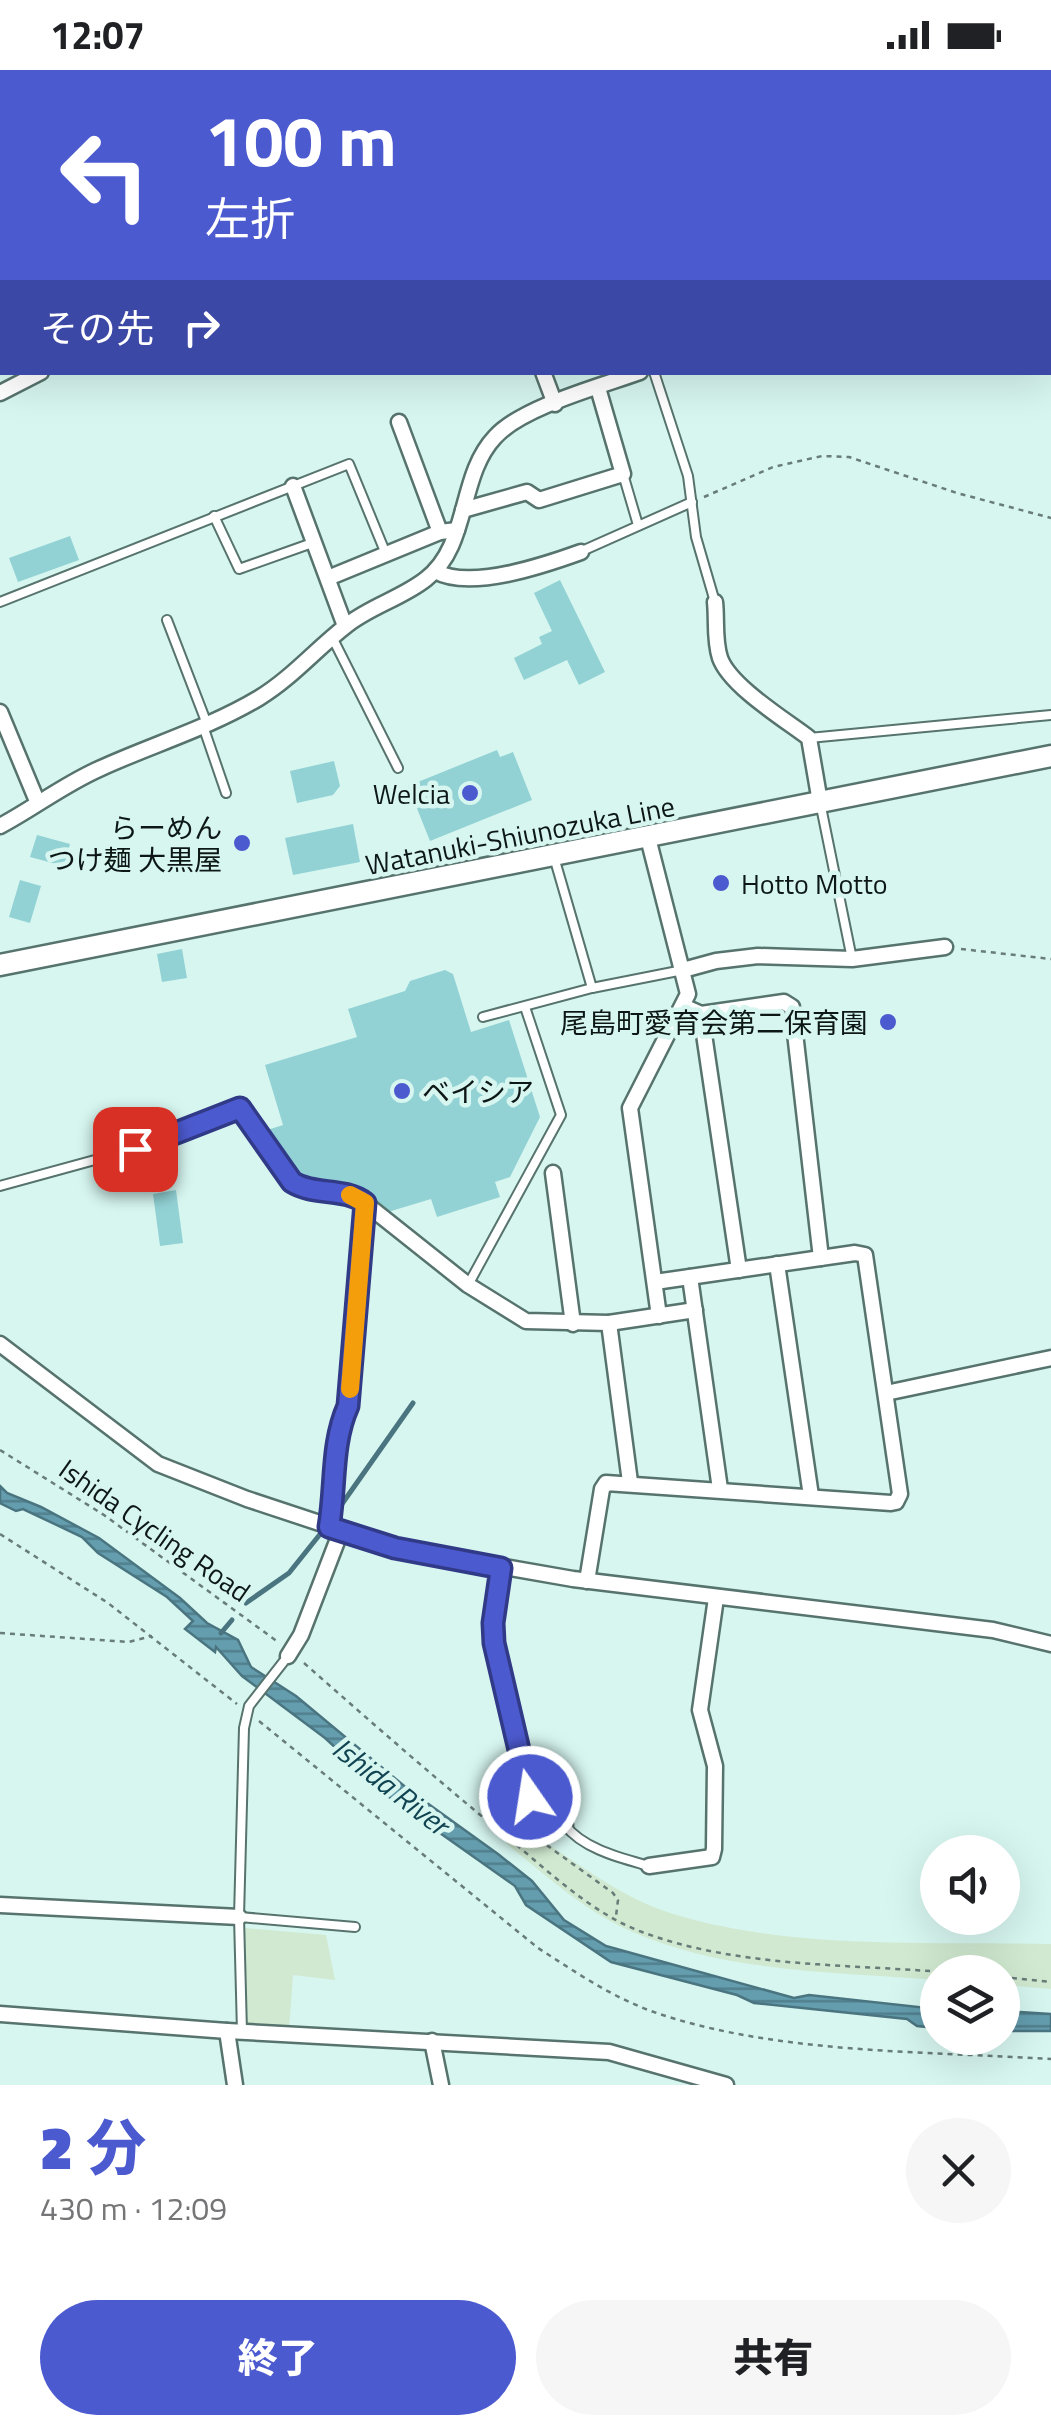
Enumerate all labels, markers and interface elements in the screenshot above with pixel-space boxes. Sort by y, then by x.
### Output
text: 12:07 [50,6,145,64]
text: 100 m [205,87,397,193]
icon: left [40,110,170,240]
text: 左折 [205,184,295,252]
text: その先 [40,299,154,357]
icon: right [174,300,229,355]
place label: Welcia [373,772,450,815]
marker: Welcia [459,782,481,804]
street label: Watanuki-Shiunozuka Line [362,784,678,886]
place label: らーめん つけ麺 大黒屋 [48,806,222,881]
marker: らーめん つけ麺 大黒屋 [231,832,253,854]
place label: Hotto Motto [741,862,888,905]
marker: Hotto Motto [710,872,732,894]
place label: 尾島町愛育会第二保育園 [560,1001,868,1044]
marker: 尾島町愛育会第二保育園 [877,1011,899,1033]
place label: ベイシア [422,1070,534,1113]
marker: ベイシア [391,1080,413,1102]
pin [93,1107,178,1192]
icon: arrive [108,1122,163,1177]
street label: Ishida Cycling Road [50,1448,260,1612]
water label: Ishida River [323,1726,462,1849]
position arrow [478,1745,582,1849]
map controls [920,1835,1020,2055]
button: sound [920,1835,1020,1935]
button: layers [920,1955,1020,2055]
text: 2 分 [40,2101,146,2192]
button: close [906,2118,1011,2223]
text: 430 m · 12:09 [40,2184,227,2232]
button: 終了 [40,2300,516,2415]
button: 共有 [536,2300,1011,2415]

